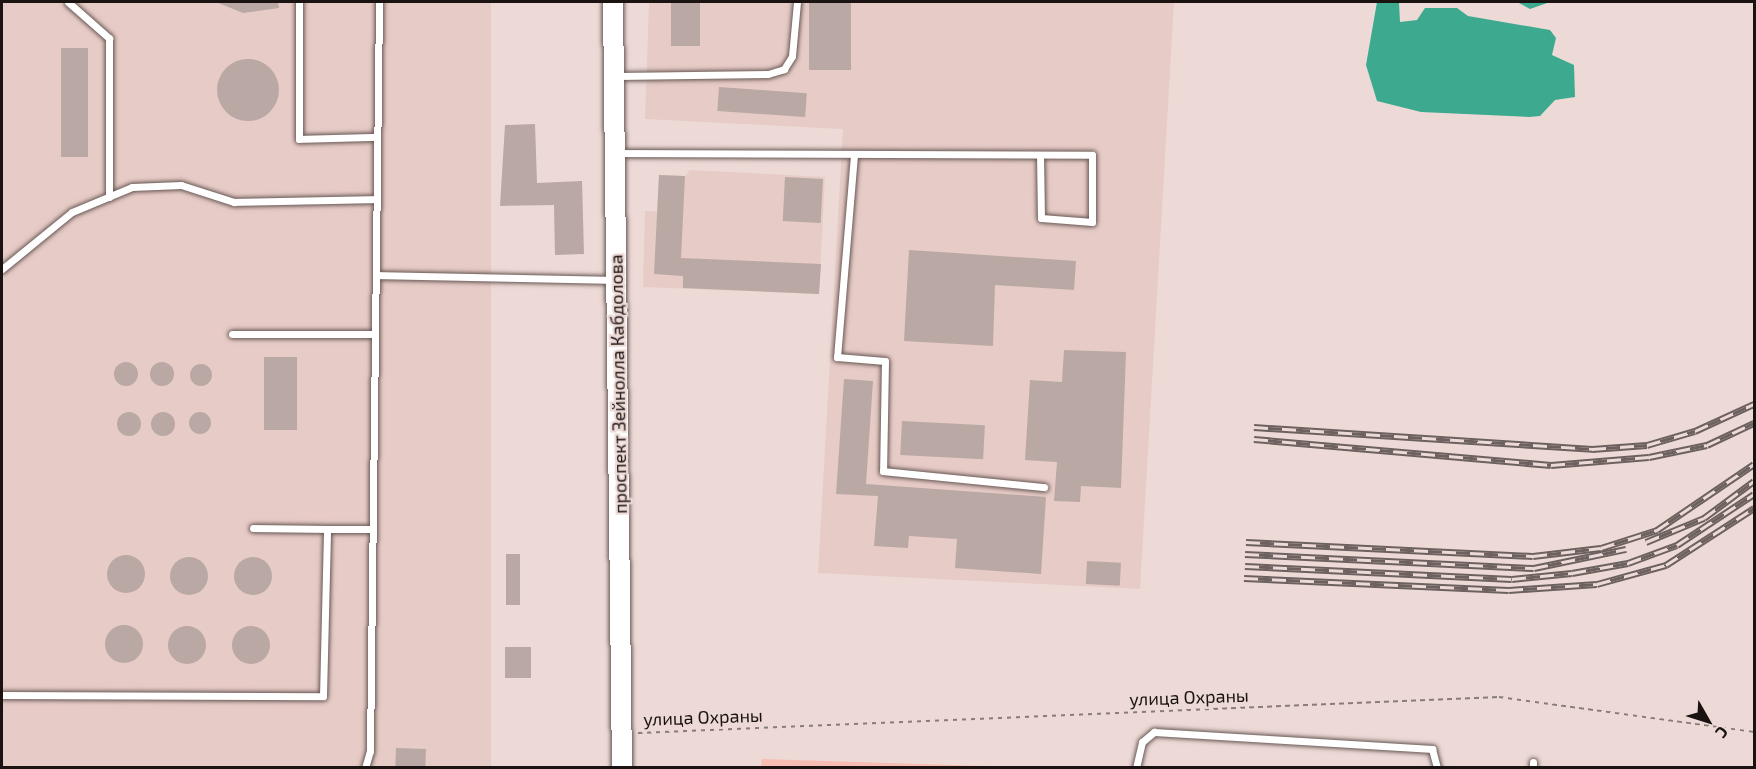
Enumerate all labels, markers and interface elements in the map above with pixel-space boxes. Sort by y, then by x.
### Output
street label: проспект Зейнолла Кабдолова [605,254,631,514]
street label: улица Охраны [1129,684,1249,710]
north arrow [1678,691,1738,751]
street label: улица Охраны [643,704,763,730]
text: С [1712,723,1733,742]

